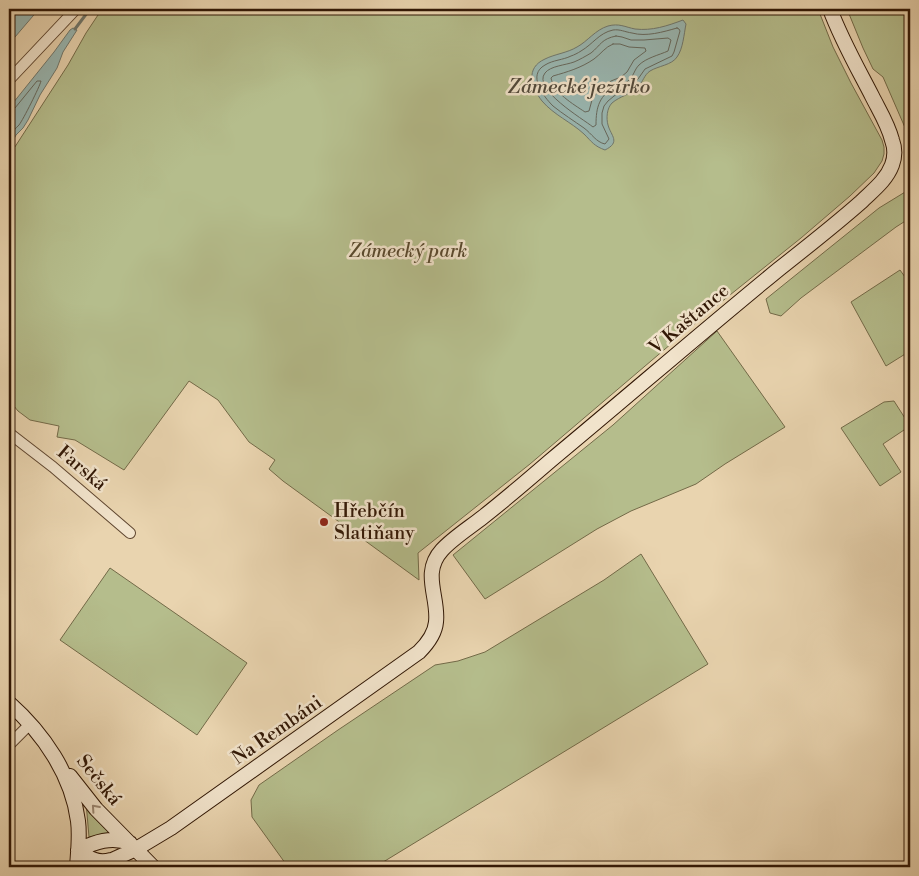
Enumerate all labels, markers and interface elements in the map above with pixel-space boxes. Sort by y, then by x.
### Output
water label: Zámecké jezírko [508,75,650,100]
park label: Zámecký park [349,239,467,263]
street label: V Kaštance [643,279,734,360]
street label: Farská [52,440,112,496]
place label: Hřebčín Slatiňany [334,499,415,545]
marker: Hřebčín Slatiňany [318,516,330,528]
street label: Na Rembáni [227,690,327,770]
street label: Sečská [71,750,127,811]
one-way arrow [93,805,101,814]

